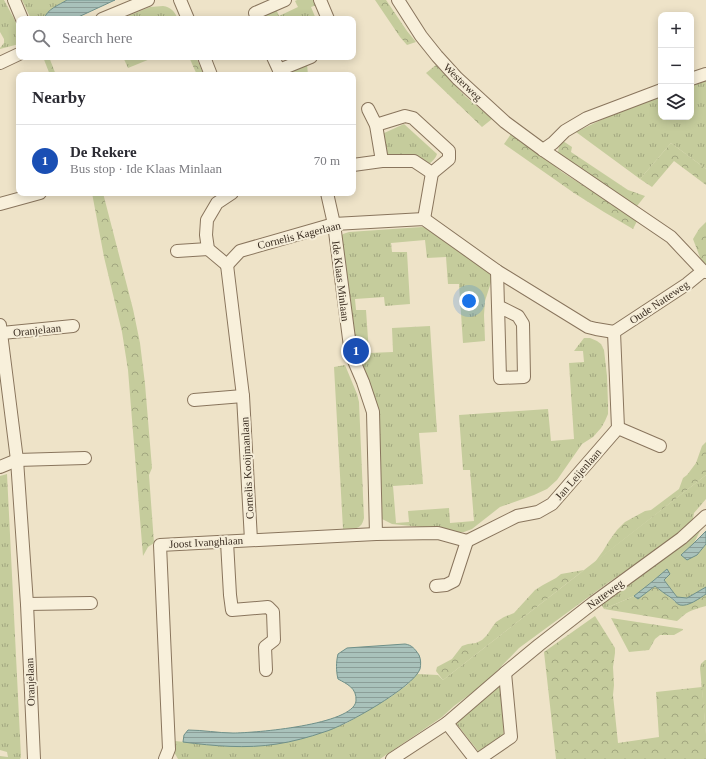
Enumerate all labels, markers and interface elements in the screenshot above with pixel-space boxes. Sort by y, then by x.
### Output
map controls [658,12,694,120]
button: + [658,12,694,48]
search box [16,16,356,60]
icon: search [30,27,52,49]
text: Search here [62,30,132,46]
button: − [658,48,694,84]
street label: Westerweg [441,61,485,104]
button: layers [658,84,694,120]
text: Nearby [32,88,86,107]
text: De Rekere [70,144,137,160]
text: 1 [42,153,48,168]
text: 70 m [314,153,340,168]
text: Bus stop · Ide Klaas Minlaan [70,161,222,176]
street label: Cornelis Kagerlaan [256,219,342,251]
street label: Ide Klaas Minlaan [330,240,352,323]
street label: Oude Natteweg [627,278,691,326]
your location [459,291,479,311]
street label: Oranjelaan [12,321,62,338]
pin: 1 [343,336,369,366]
street label: Cornelis Kooijmanlaan [238,416,256,519]
street label: Jan Leijenlaan [553,446,604,502]
street label: Joost Ivanghlaan [169,534,244,550]
street label: Natteweg [584,576,626,611]
street label: Oranjelaan [23,657,37,706]

